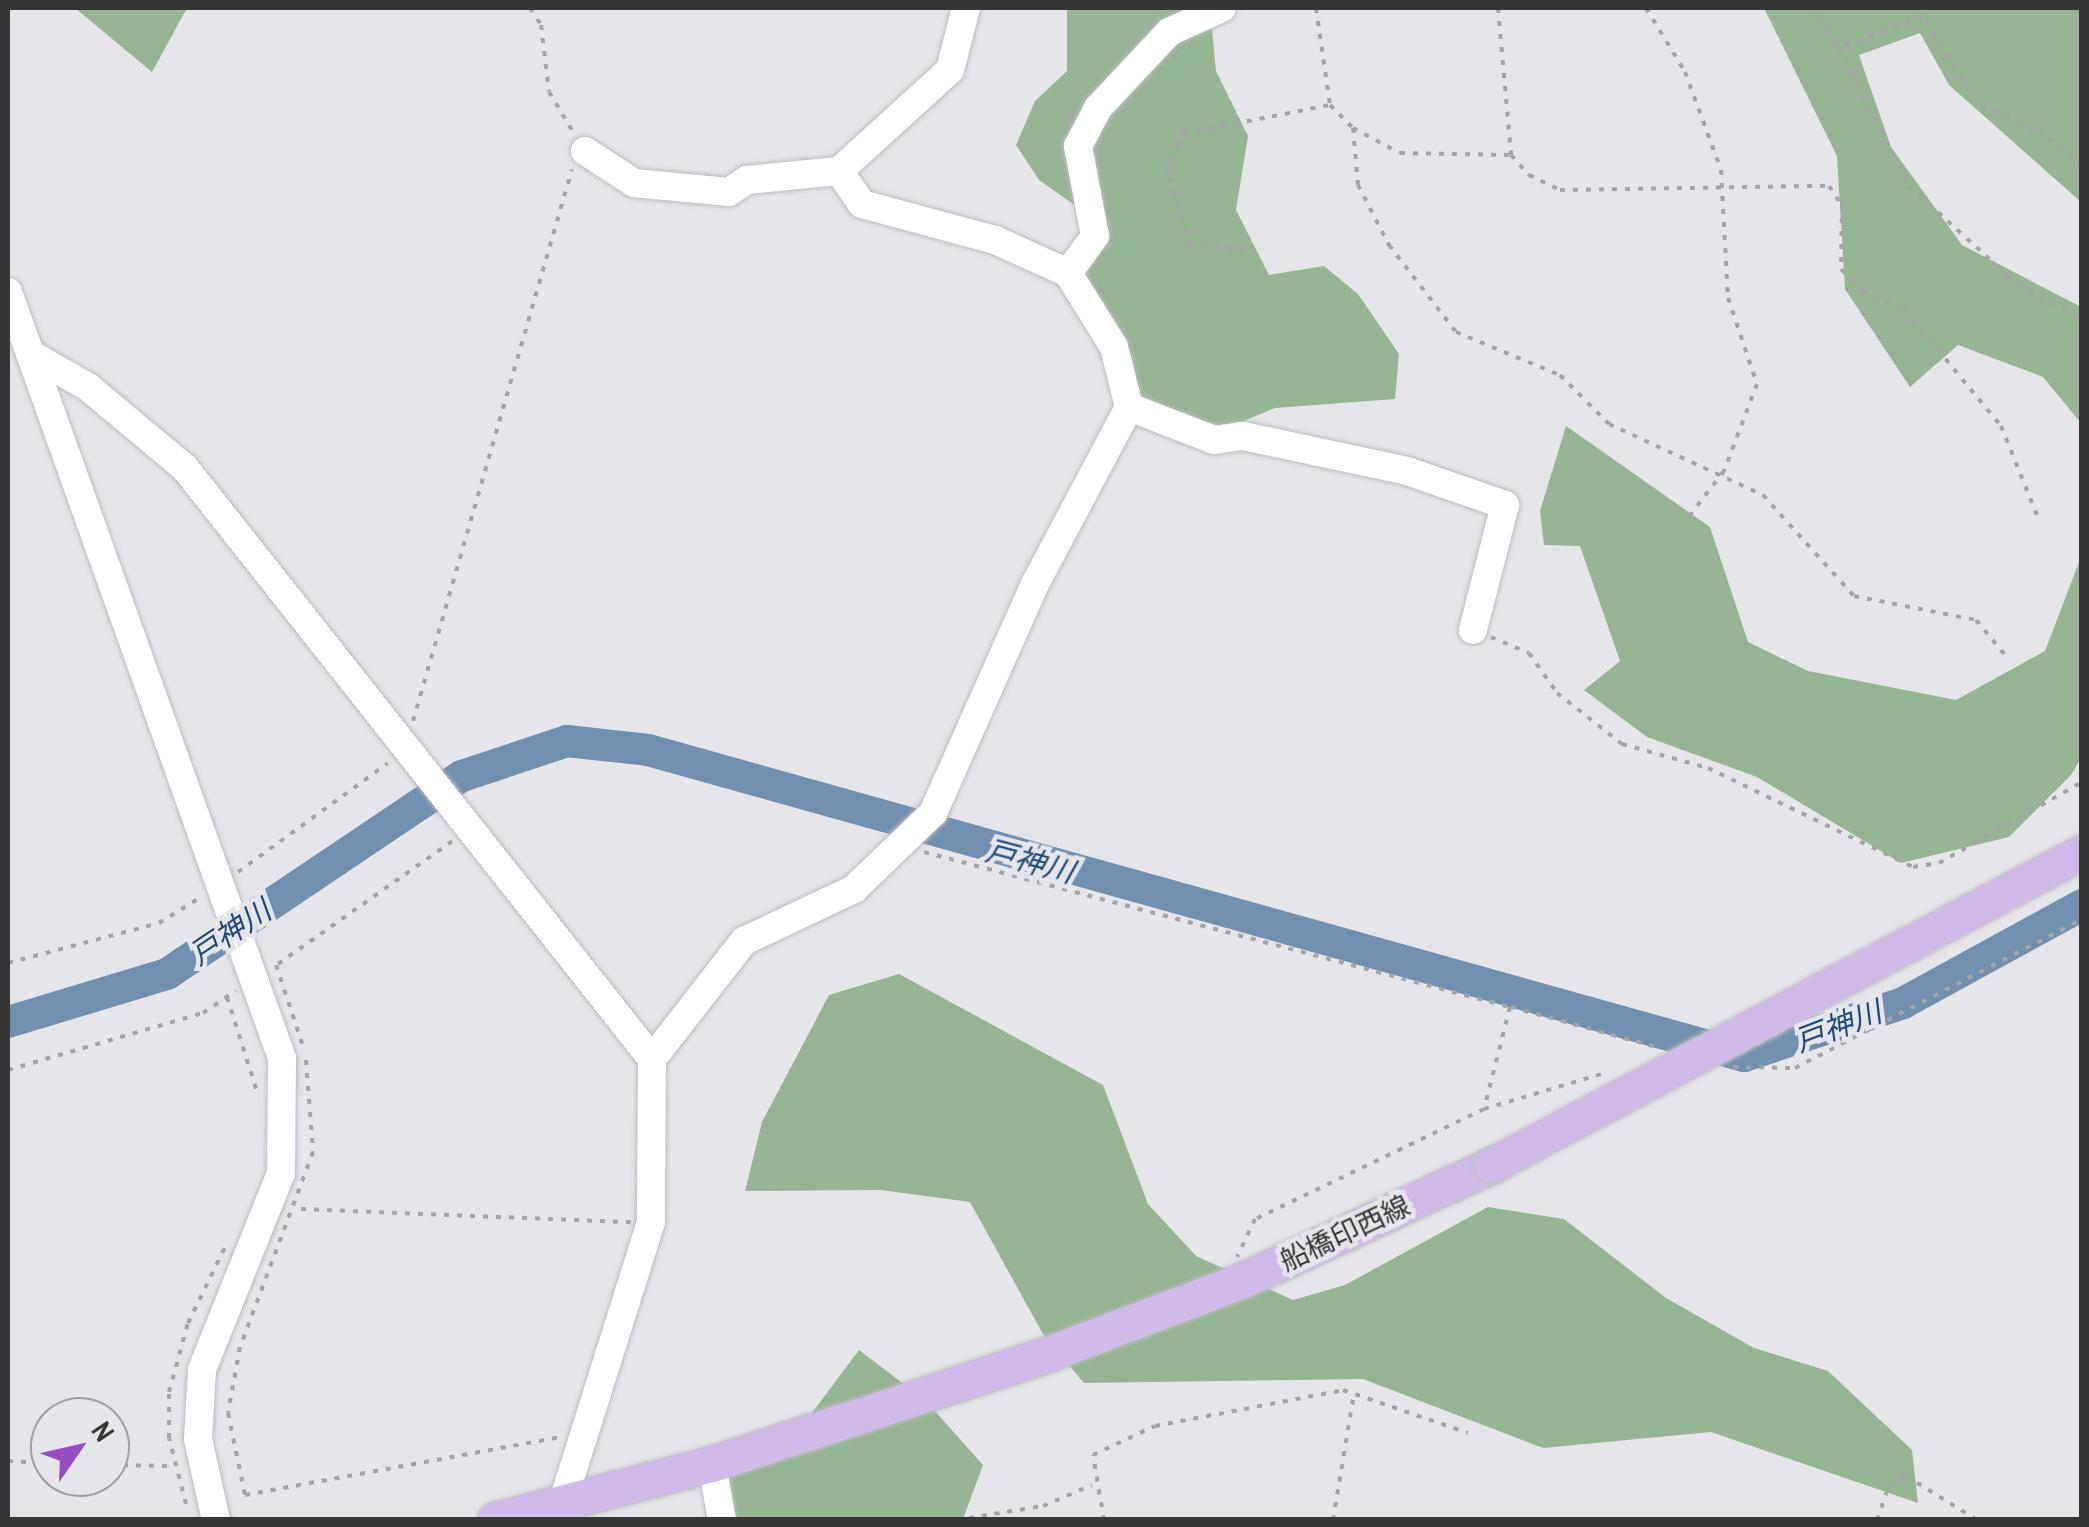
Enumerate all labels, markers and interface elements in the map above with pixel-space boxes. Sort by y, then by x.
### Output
water label: 戸神川 [982,832,1078,890]
water label: 戸神川 [183,892,277,972]
water label: 戸神川 [1790,993,1886,1059]
street label: 船橋印西線 [1274,1188,1416,1278]
north arrow [30,1397,130,1497]
text: N [83,1414,124,1449]

